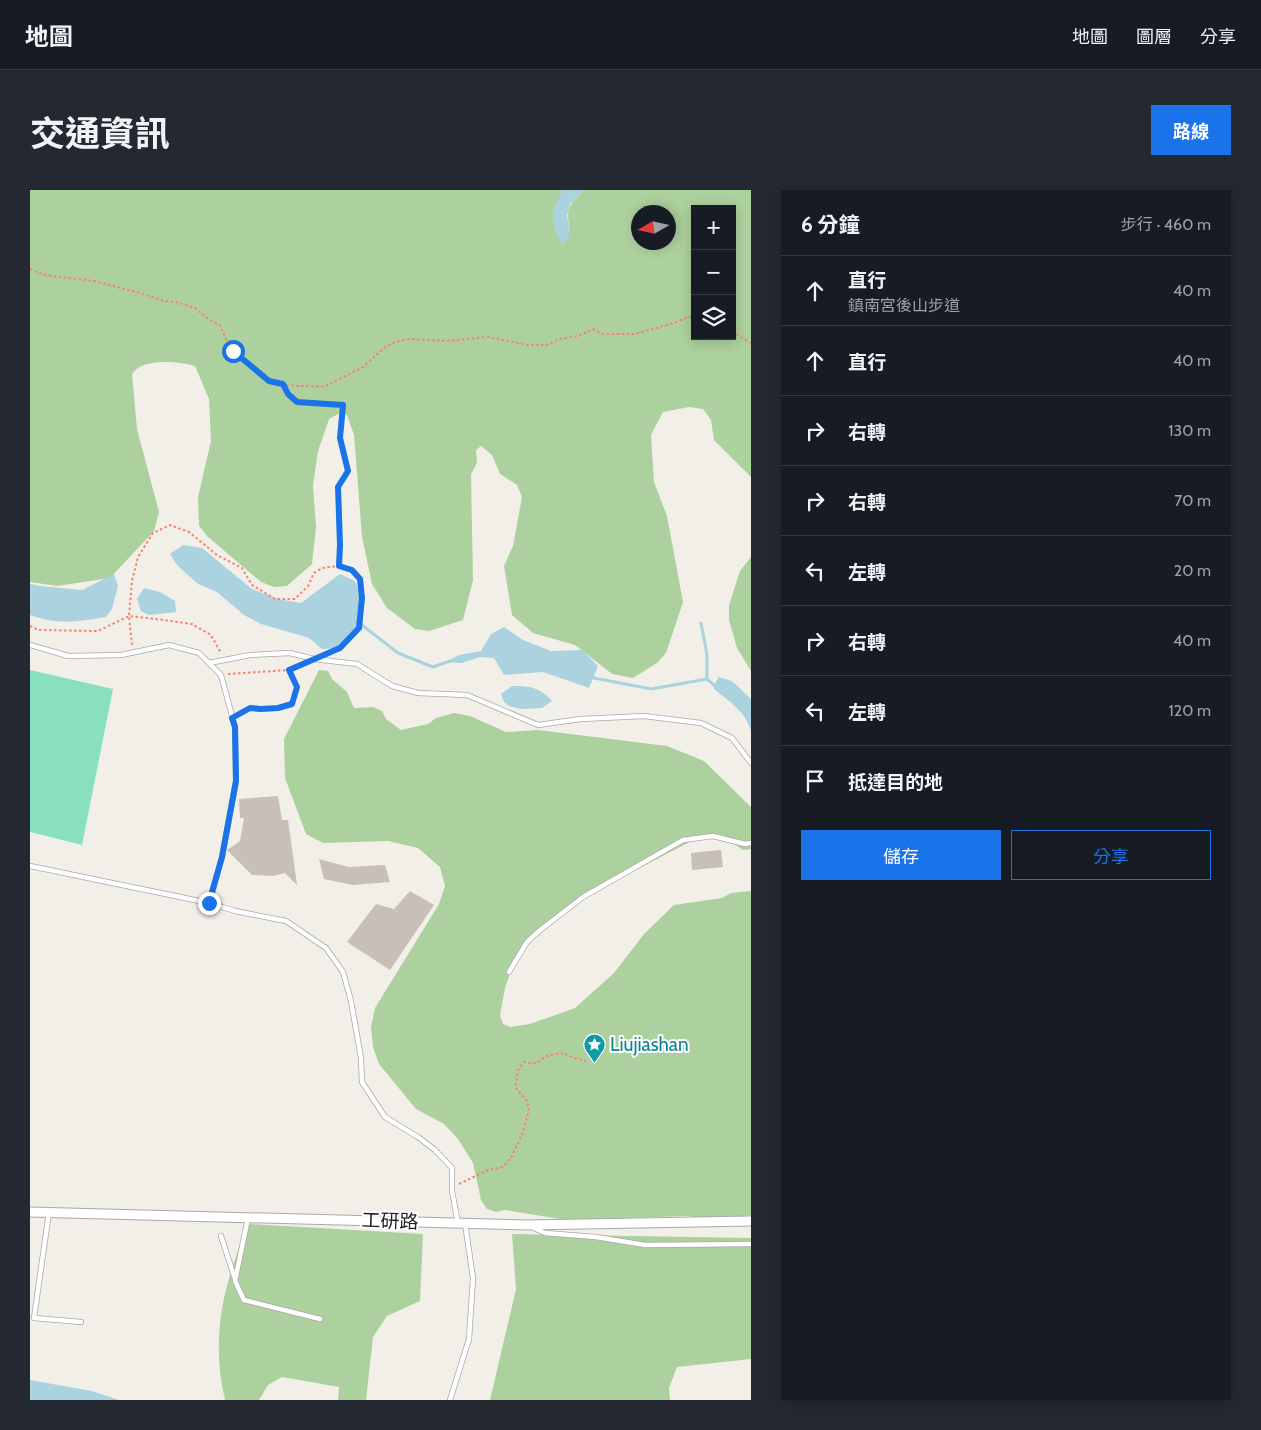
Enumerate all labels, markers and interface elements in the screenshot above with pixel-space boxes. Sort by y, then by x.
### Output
text: 地圖 [25,22,73,51]
text: 地圖 [1072,26,1108,48]
text: 圖層 [1136,26,1172,48]
text: 分享 [1200,26,1236,48]
button: 路線 [1151,105,1231,155]
text: 交通資訊 [30,112,170,155]
north arrow [631,205,676,250]
map controls [691,205,736,340]
button: + [691,205,736,250]
text: 6 分鐘 [801,212,860,237]
text: 步行 · 460 m [1121,215,1211,234]
button: − [691,250,736,295]
text: 直行 [848,269,886,292]
icon: ahead [801,277,829,305]
text: 40 m [1173,281,1211,300]
button: layers [691,295,736,340]
text: 鎮南宮後山步道 [848,296,960,315]
route start [222,340,245,363]
icon: ahead [801,347,829,375]
text: 直行 [848,351,886,374]
text: 40 m [1173,351,1211,370]
icon: right [801,417,829,445]
text: 右轉 [848,421,886,444]
text: 130 m [1168,421,1211,440]
icon: right [801,487,829,515]
text: 右轉 [848,491,886,514]
text: 70 m [1174,491,1211,510]
icon: left [801,557,829,585]
text: 左轉 [848,561,886,584]
text: 20 m [1174,561,1211,580]
icon: right [801,627,829,655]
text: 右轉 [848,631,886,654]
text: 40 m [1173,631,1211,650]
icon: left [801,697,829,725]
text: 左轉 [848,701,886,724]
text: 120 m [1169,701,1211,720]
icon: arrive [801,767,829,795]
text: 抵達目的地 [848,771,943,794]
button: 儲存 [801,830,1001,880]
button: 分享 [1011,830,1211,880]
route end [198,892,221,915]
place icon: Liujiashan [582,1032,606,1063]
place label: Liujiashan [610,1033,689,1056]
street label: 工研路 [361,1209,419,1233]

